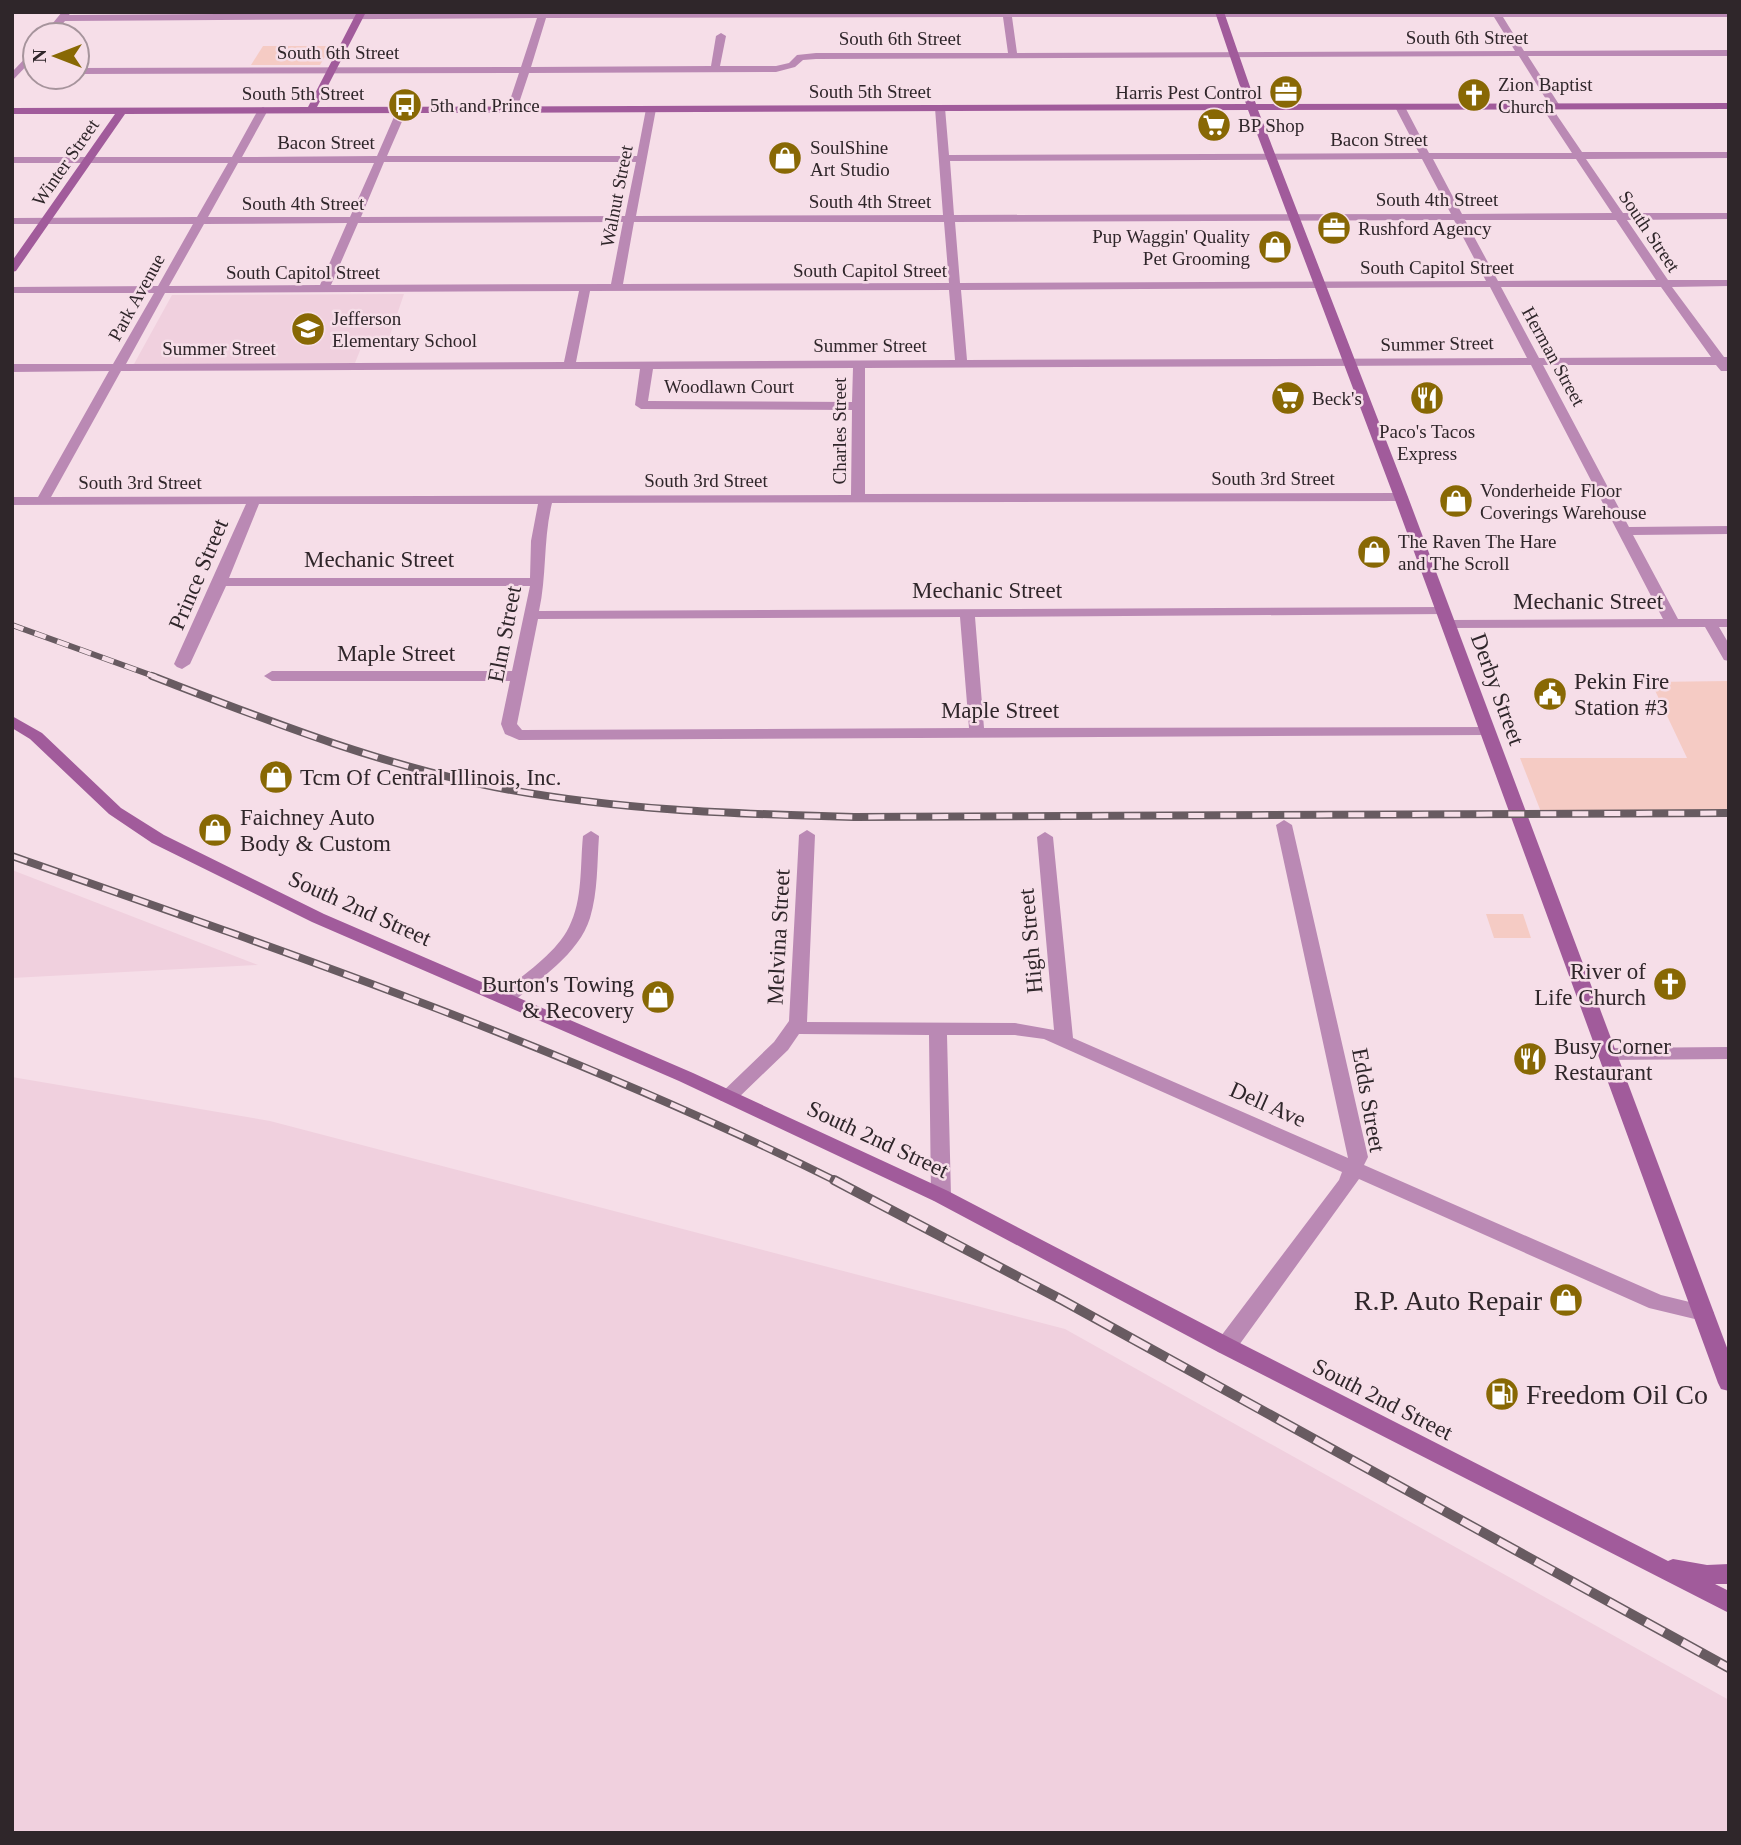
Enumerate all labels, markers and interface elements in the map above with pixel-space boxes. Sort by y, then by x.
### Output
north arrow [21,21,91,91]
street label: South 6th Street [1406,27,1529,48]
street label: South 6th Street [839,28,962,49]
street label: South 6th Street [277,42,400,63]
text: N [29,49,50,63]
office icon: Harris Pest Control [1267,73,1305,111]
place label: Zion Baptist Church [1498,74,1593,117]
church icon: Zion Baptist Church [1455,76,1493,114]
street label: South 5th Street [809,81,932,102]
place label: Harris Pest Control [1115,82,1262,103]
street label: South 5th Street [242,83,365,104]
bus stop icon: 5th and Prince [386,86,424,124]
place label: 5th and Prince [430,95,540,116]
supermarket icon: BP Shop [1195,106,1233,144]
street label: Winter Street [28,114,103,210]
place label: BP Shop [1238,115,1304,136]
street label: Bacon Street [1330,129,1429,150]
street label: Bacon Street [277,132,376,153]
place label: SoulShine Art Studio [810,137,890,180]
shop icon: SoulShine Art Studio [766,139,804,177]
street label: Walnut Street [596,143,637,249]
street label: South Street [1615,187,1685,276]
street label: South 4th Street [1376,189,1499,210]
street label: South 4th Street [809,191,932,212]
street label: South 4th Street [242,193,365,214]
office icon: Rushford Agency [1315,209,1353,247]
place label: Rushford Agency [1358,218,1492,239]
place label: Pup Waggin' Quality Pet Grooming [1092,226,1250,269]
shop icon: Pup Waggin' Quality Pet Grooming [1256,228,1294,266]
street label: Park Avenue [104,250,169,344]
street label: South Capitol Street [1360,257,1515,278]
street label: South Capitol Street [793,260,948,281]
street label: South Capitol Street [226,262,381,283]
street label: Herman Street [1518,303,1590,410]
place label: Jefferson Elementary School [332,308,477,351]
school or university icon: Jefferson Elementary School [289,310,327,348]
street label: Summer Street [1380,332,1495,355]
street label: Summer Street [813,335,927,356]
street label: Summer Street [162,338,276,359]
street label: Woodlawn Court [664,376,795,397]
street label: Charles Street [829,377,850,485]
supermarket icon: Beck's [1269,379,1307,417]
restaurant icon: Paco's Tacos Express [1408,379,1446,417]
place label: Beck's [1312,388,1362,409]
place label: Paco's Tacos Express [1379,421,1475,464]
street label: South 3rd Street [1211,468,1335,489]
street label: South 3rd Street [644,470,768,491]
street label: South 3rd Street [78,472,202,493]
place label: Vonderheide Floor Coverings Warehouse [1480,480,1646,523]
shop icon: Vonderheide Floor Coverings Warehouse [1437,482,1475,520]
street label: Prince Street [164,514,233,633]
place label: The Raven The Hare and The Scroll [1398,531,1556,574]
shop icon: The Raven The Hare and The Scroll [1355,533,1393,571]
street label: Mechanic Street [304,547,455,572]
street label: Mechanic Street [912,578,1063,603]
street label: Elm Street [483,583,526,684]
street label: Mechanic Street [1513,589,1664,614]
street label: Derby Street [1466,630,1529,749]
street label: Maple Street [337,641,456,666]
place label: Pekin Fire Station #3 [1574,669,1669,720]
public building icon: Pekin Fire Station #3 [1531,675,1569,713]
street label: Maple Street [941,698,1060,723]
shop icon: Tcm Of Central Illinois, Inc. [257,758,295,796]
place label: Tcm Of Central Illinois, Inc. [300,765,562,790]
place label: Faichney Auto Body & Custom [240,805,391,856]
shop icon: Faichney Auto Body & Custom [196,811,234,849]
street label: South 2nd Street [285,866,435,951]
street label: Melvina Street [762,868,795,1006]
street label: High Street [1013,887,1048,995]
place label: River of Life Church [1534,959,1647,1010]
church icon: River of Life Church [1651,965,1689,1003]
place label: Burton's Towing & Recovery [482,972,635,1023]
shop icon: Burton's Towing & Recovery [639,978,677,1016]
place label: Busy Corner Restaurant [1554,1034,1671,1085]
restaurant icon: Busy Corner Restaurant [1511,1040,1549,1078]
street label: Edds Street [1347,1046,1390,1155]
street label: Dell Ave [1226,1077,1310,1132]
street label: South 2nd Street [803,1096,953,1183]
shop icon: R.P. Auto Repair [1547,1281,1585,1319]
place label: R.P. Auto Repair [1354,1285,1543,1316]
street label: South 2nd Street [1309,1353,1457,1446]
fuel station icon: Freedom Oil Co [1483,1375,1521,1413]
place label: Freedom Oil Co [1526,1379,1708,1410]

